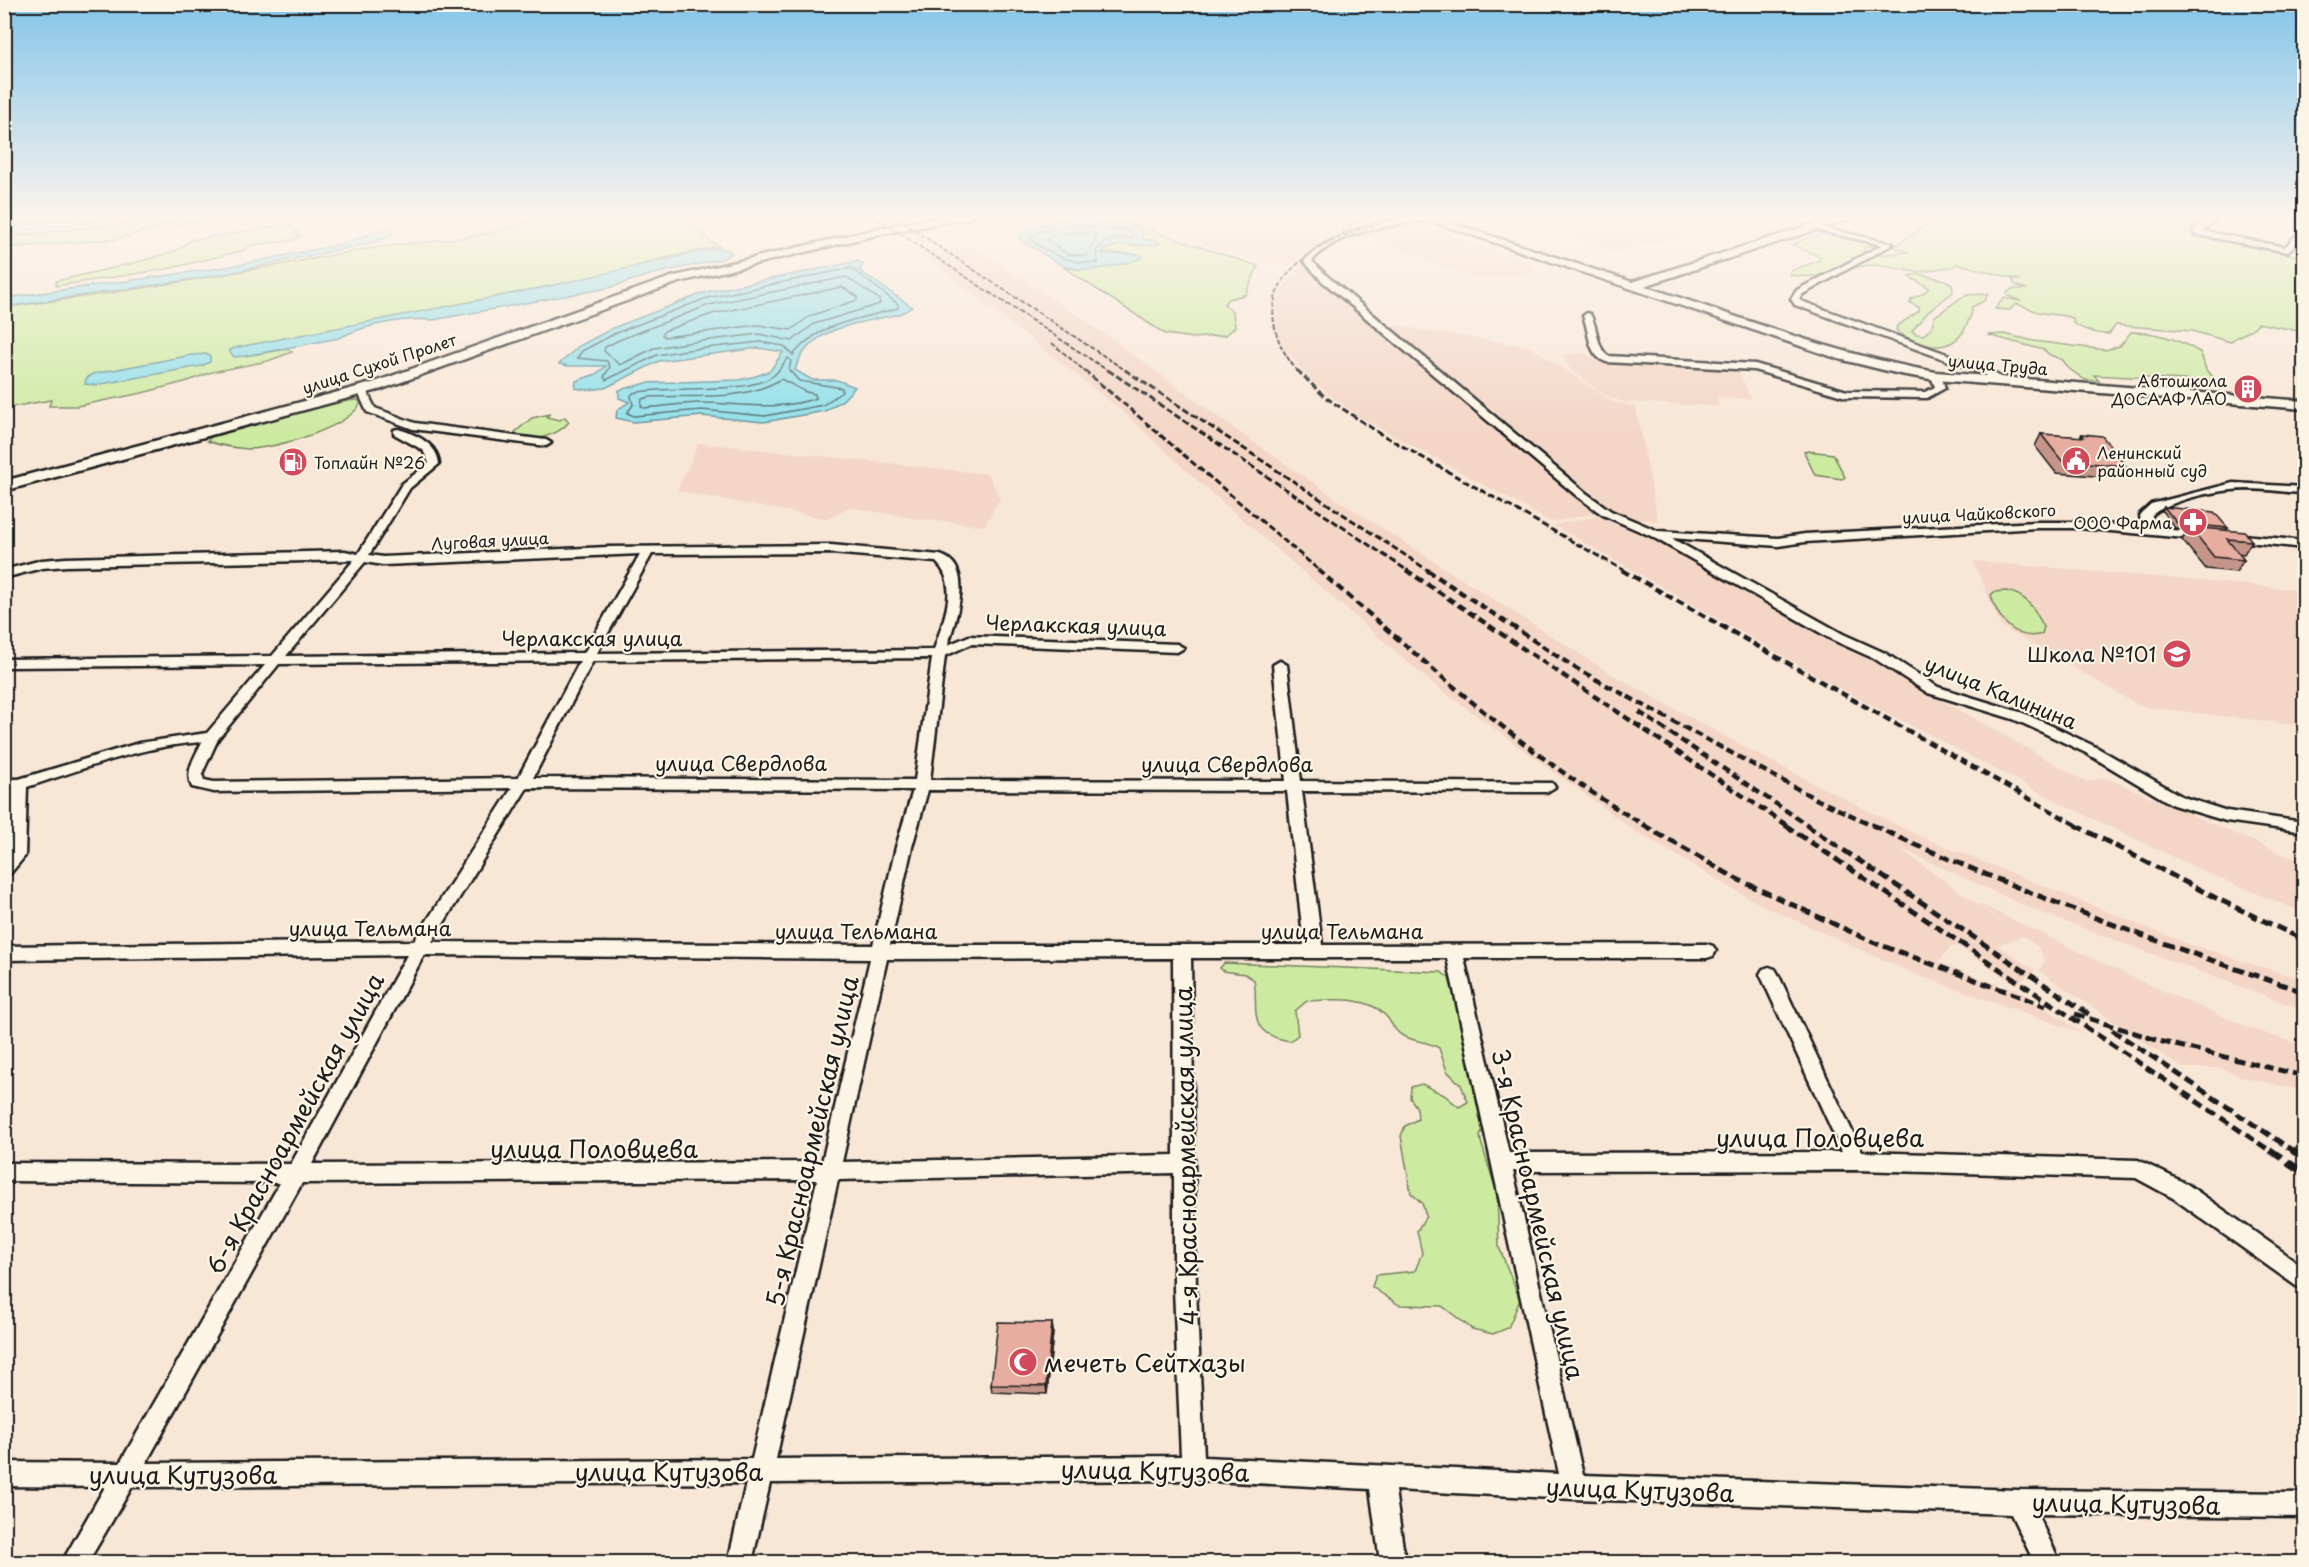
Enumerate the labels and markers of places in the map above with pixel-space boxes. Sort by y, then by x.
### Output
place label: Автошкола ДОСААФ ЛАО [2111,368,2227,410]
building icon: Автошкола ДОСААФ ЛАО [2232,373,2264,405]
place label: Ленинский районный суд [2097,440,2207,482]
public building icon: Ленинский районный суд [2060,445,2092,477]
fuel station icon: Топлайн №26 [277,446,309,478]
place label: Топлайн №26 [314,450,425,474]
pharmacy icon: ООО Фарма [2177,506,2209,538]
place label: ООО Фарма [2073,510,2172,534]
school or university icon: Школа №101 [2161,638,2193,670]
place label: Школа №101 [2027,639,2156,669]
place label: мечеть Сейтхазы [1044,1344,1246,1380]
mosque icon: мечеть Сейтхазы [1007,1346,1039,1378]

